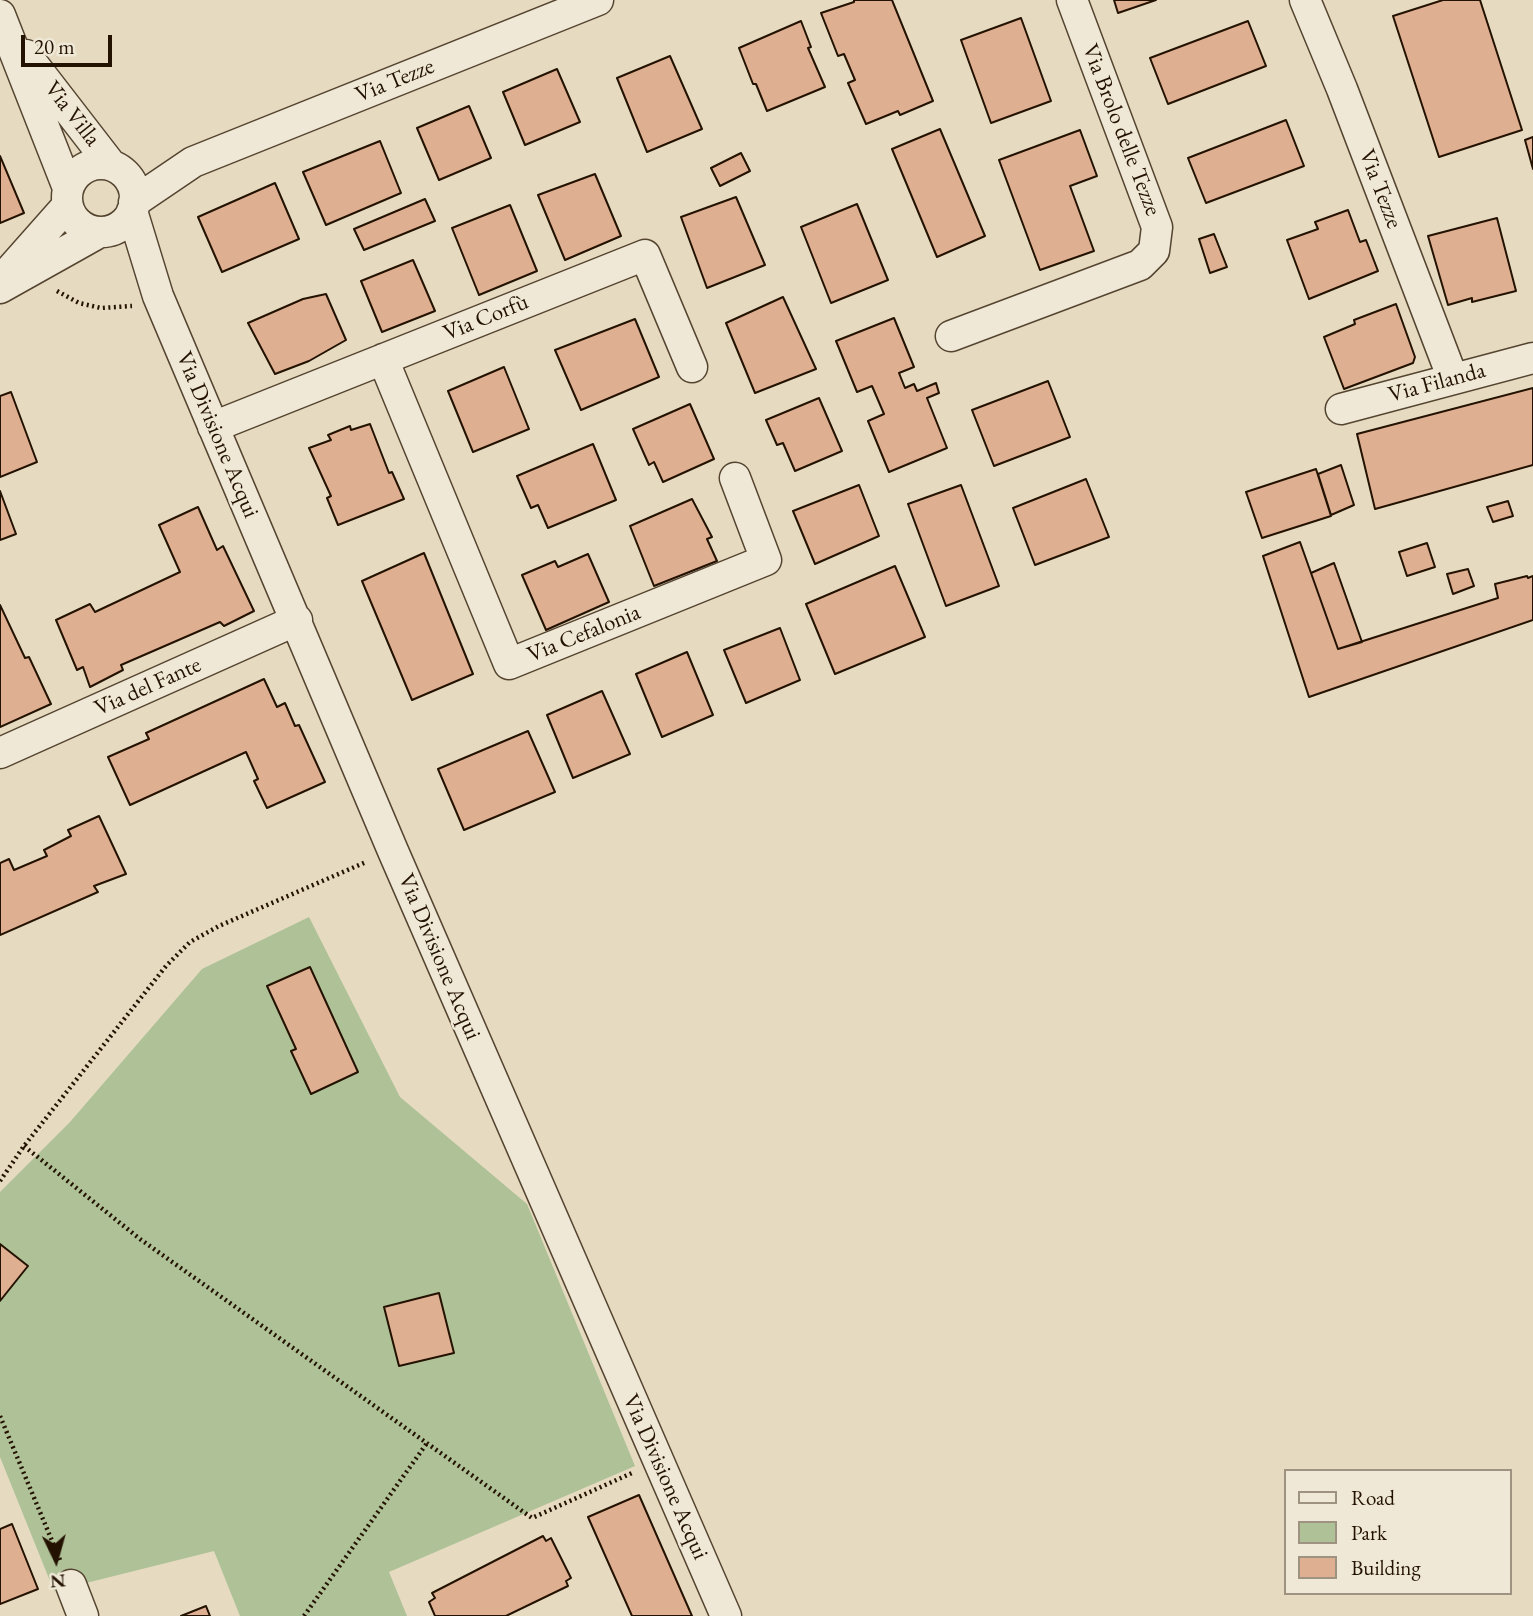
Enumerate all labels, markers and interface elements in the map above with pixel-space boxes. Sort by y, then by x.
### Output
scale bar [24,21,116,65]
text: 20 m [34,33,75,60]
street label: Via Brolo delle Tezze [1076,40,1166,220]
street label: Via Tezze [351,53,439,109]
street label: Via Villa [38,76,106,152]
street label: Via Tezze [1352,145,1408,233]
street label: Via Corfù [439,288,533,348]
street label: Via Divisione Acqui [170,348,264,522]
street label: Via Filanda [1385,357,1489,409]
street label: Via Cefalonia [523,599,645,669]
street label: Via del Fante [90,651,206,723]
street label: Via Divisione Acqui [392,870,486,1044]
street label: Via Divisione Acqui [616,1390,714,1564]
legend [1284,1469,1512,1595]
text: Road [1351,1484,1395,1511]
text: Park [1351,1519,1387,1546]
north arrow [21,1525,91,1595]
text: Building [1351,1554,1421,1581]
text: N [49,1568,67,1595]

